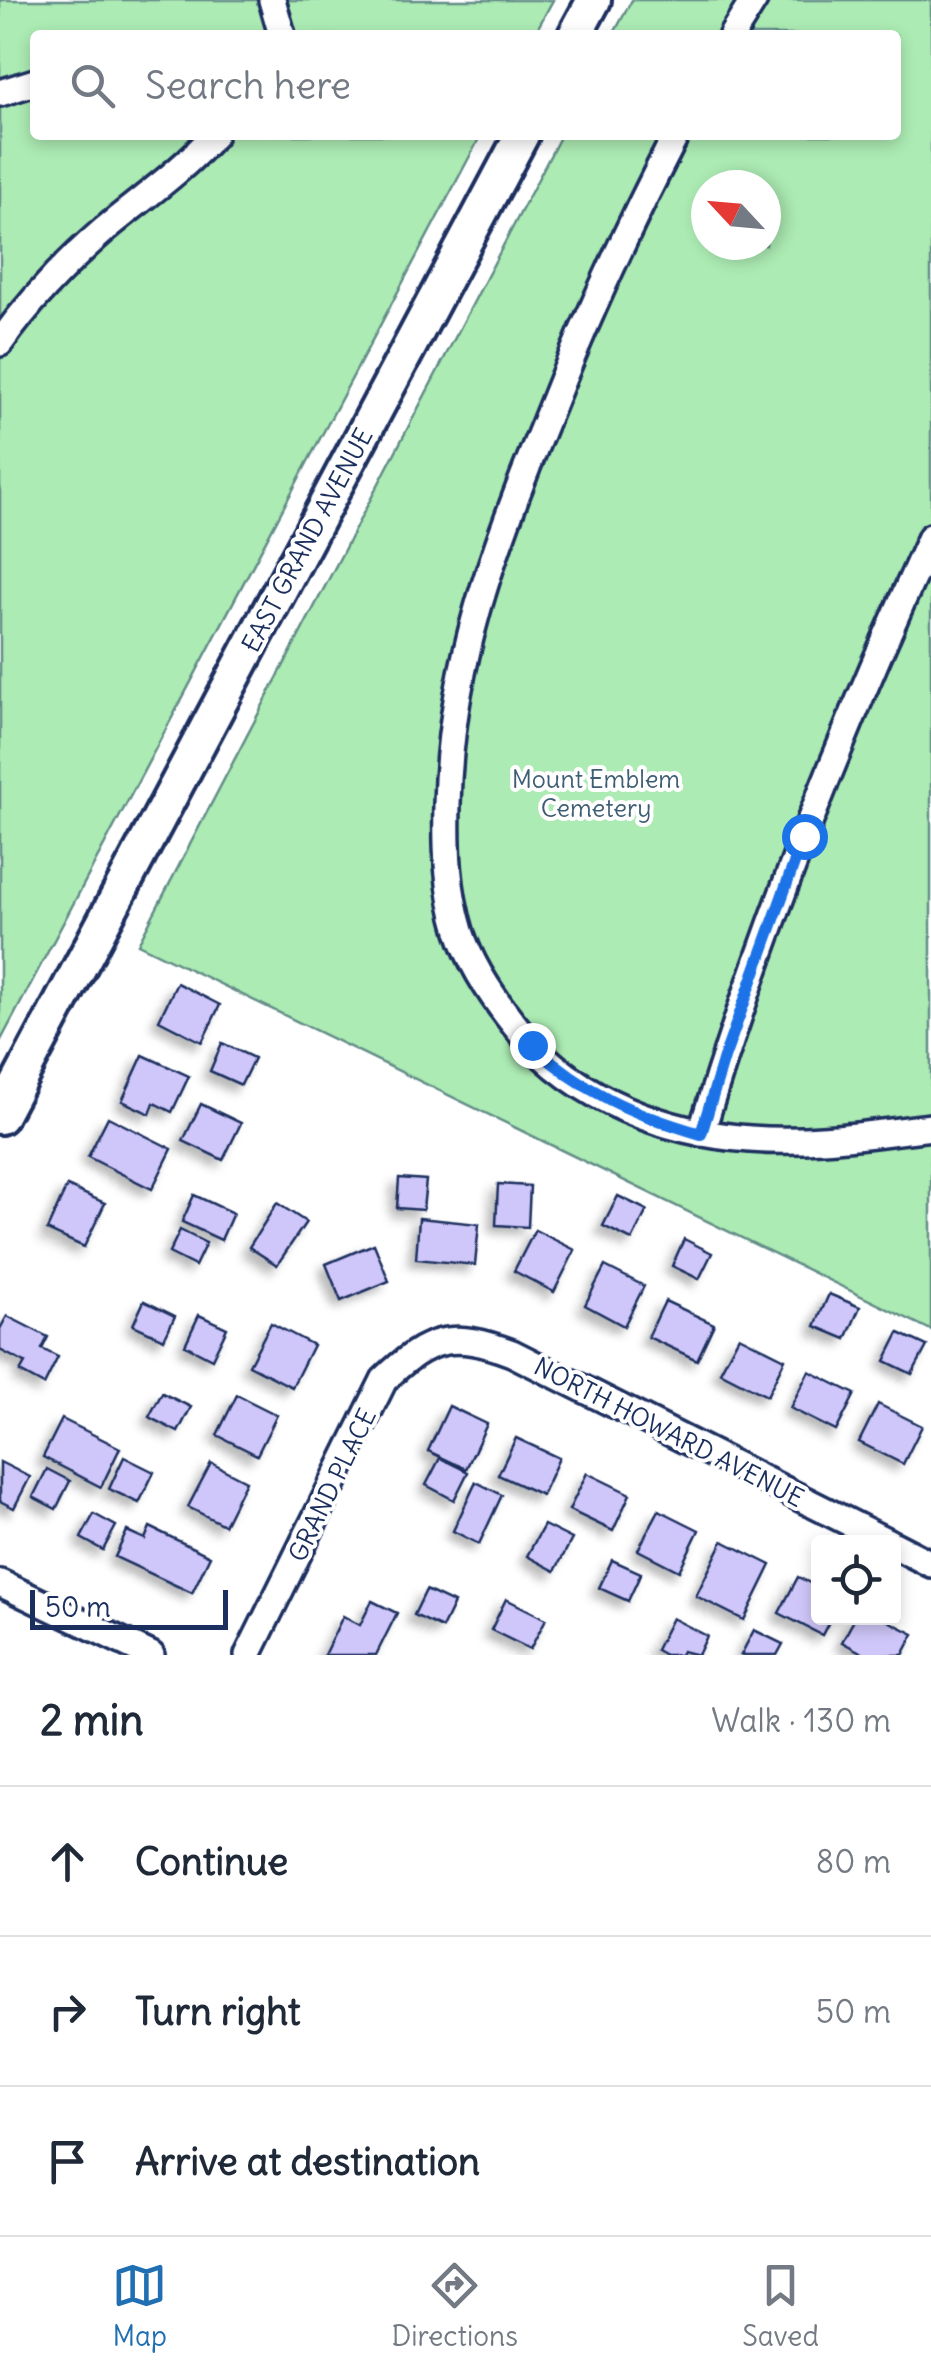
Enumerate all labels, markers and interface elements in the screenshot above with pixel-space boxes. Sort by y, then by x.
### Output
search box [30,30,901,140]
icon: search [65,58,120,113]
text: Search here [145,62,351,109]
north arrow [691,170,781,260]
street label: EAST GRAND AVENUE [234,422,380,658]
park label: Mount Emblem Cemetery [512,763,680,824]
route start [782,814,828,860]
route end [510,1023,556,1069]
street label: NORTH HOWARD AVENUE [529,1350,809,1514]
street label: GRAND PLACE [281,1403,383,1567]
map controls [811,1535,901,1625]
button: locate [811,1535,901,1625]
scale bar [30,1585,228,1630]
text: 50 m [45,1589,111,1625]
text: 2 min [40,1694,144,1746]
text: Walk · 130 m [711,1700,891,1741]
icon: ahead [40,1834,95,1889]
text: Continue [135,1838,288,1885]
text: 80 m [816,1841,891,1882]
icon: right [40,1984,95,2039]
text: Turn right [135,1988,301,2035]
text: 50 m [816,1991,891,2032]
icon: arrive [40,2134,95,2189]
text: Arrive at destination [135,2138,480,2185]
tab: Map [112,2258,167,2354]
tab: Directions [391,2258,518,2354]
tab: Saved [742,2258,819,2354]

